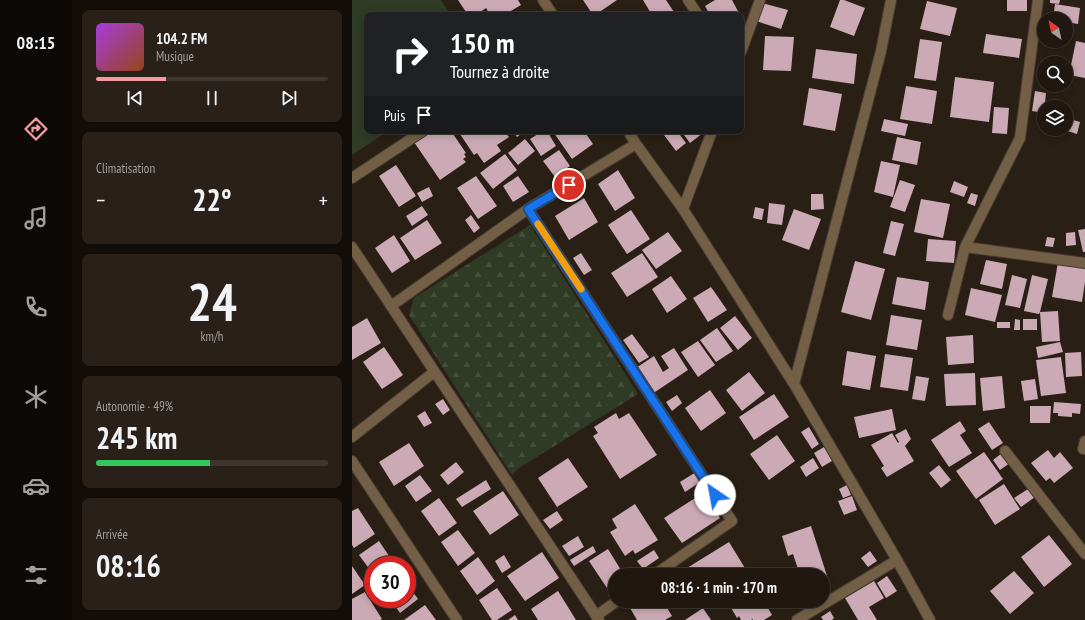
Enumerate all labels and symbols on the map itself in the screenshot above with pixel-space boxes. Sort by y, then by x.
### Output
north arrow [1037,12,1073,48]
pin [552,168,586,202]
position arrow [694,474,736,516]
speed limit sign: 30 [364,556,416,608]

